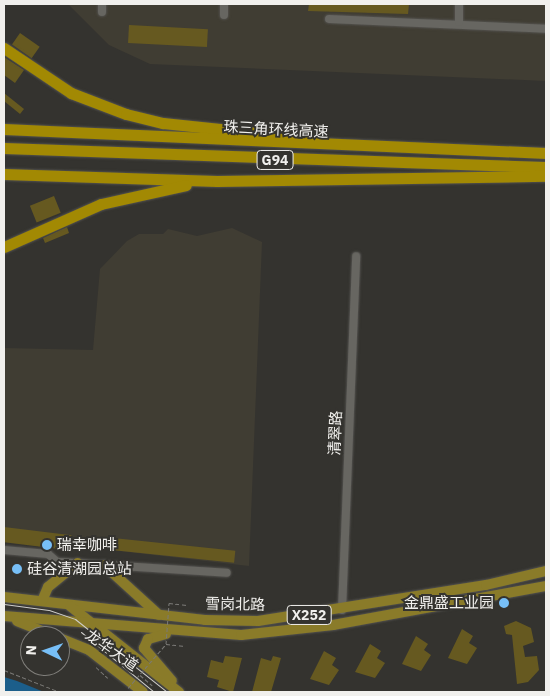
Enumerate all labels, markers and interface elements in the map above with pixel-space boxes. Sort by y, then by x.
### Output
street label: 珠三角环线高速 [223,117,329,141]
road number: G94 [256,148,294,172]
street label: 清翠路 [325,410,345,456]
place label: 瑞幸咖啡 [57,536,117,554]
marker: 瑞幸咖啡 [41,539,53,551]
place label: 硅谷清湖园总站 [27,560,132,578]
marker: 硅谷清湖园总站 [11,563,23,575]
street label: 雪岗北路 [205,594,265,614]
place label: 金鼎盛工业园 [404,594,494,612]
marker: 金鼎盛工业园 [498,597,510,609]
road number: X252 [286,604,332,626]
street label: 龙华大道 [82,625,142,675]
north arrow [20,626,70,676]
text: N [22,645,40,656]

